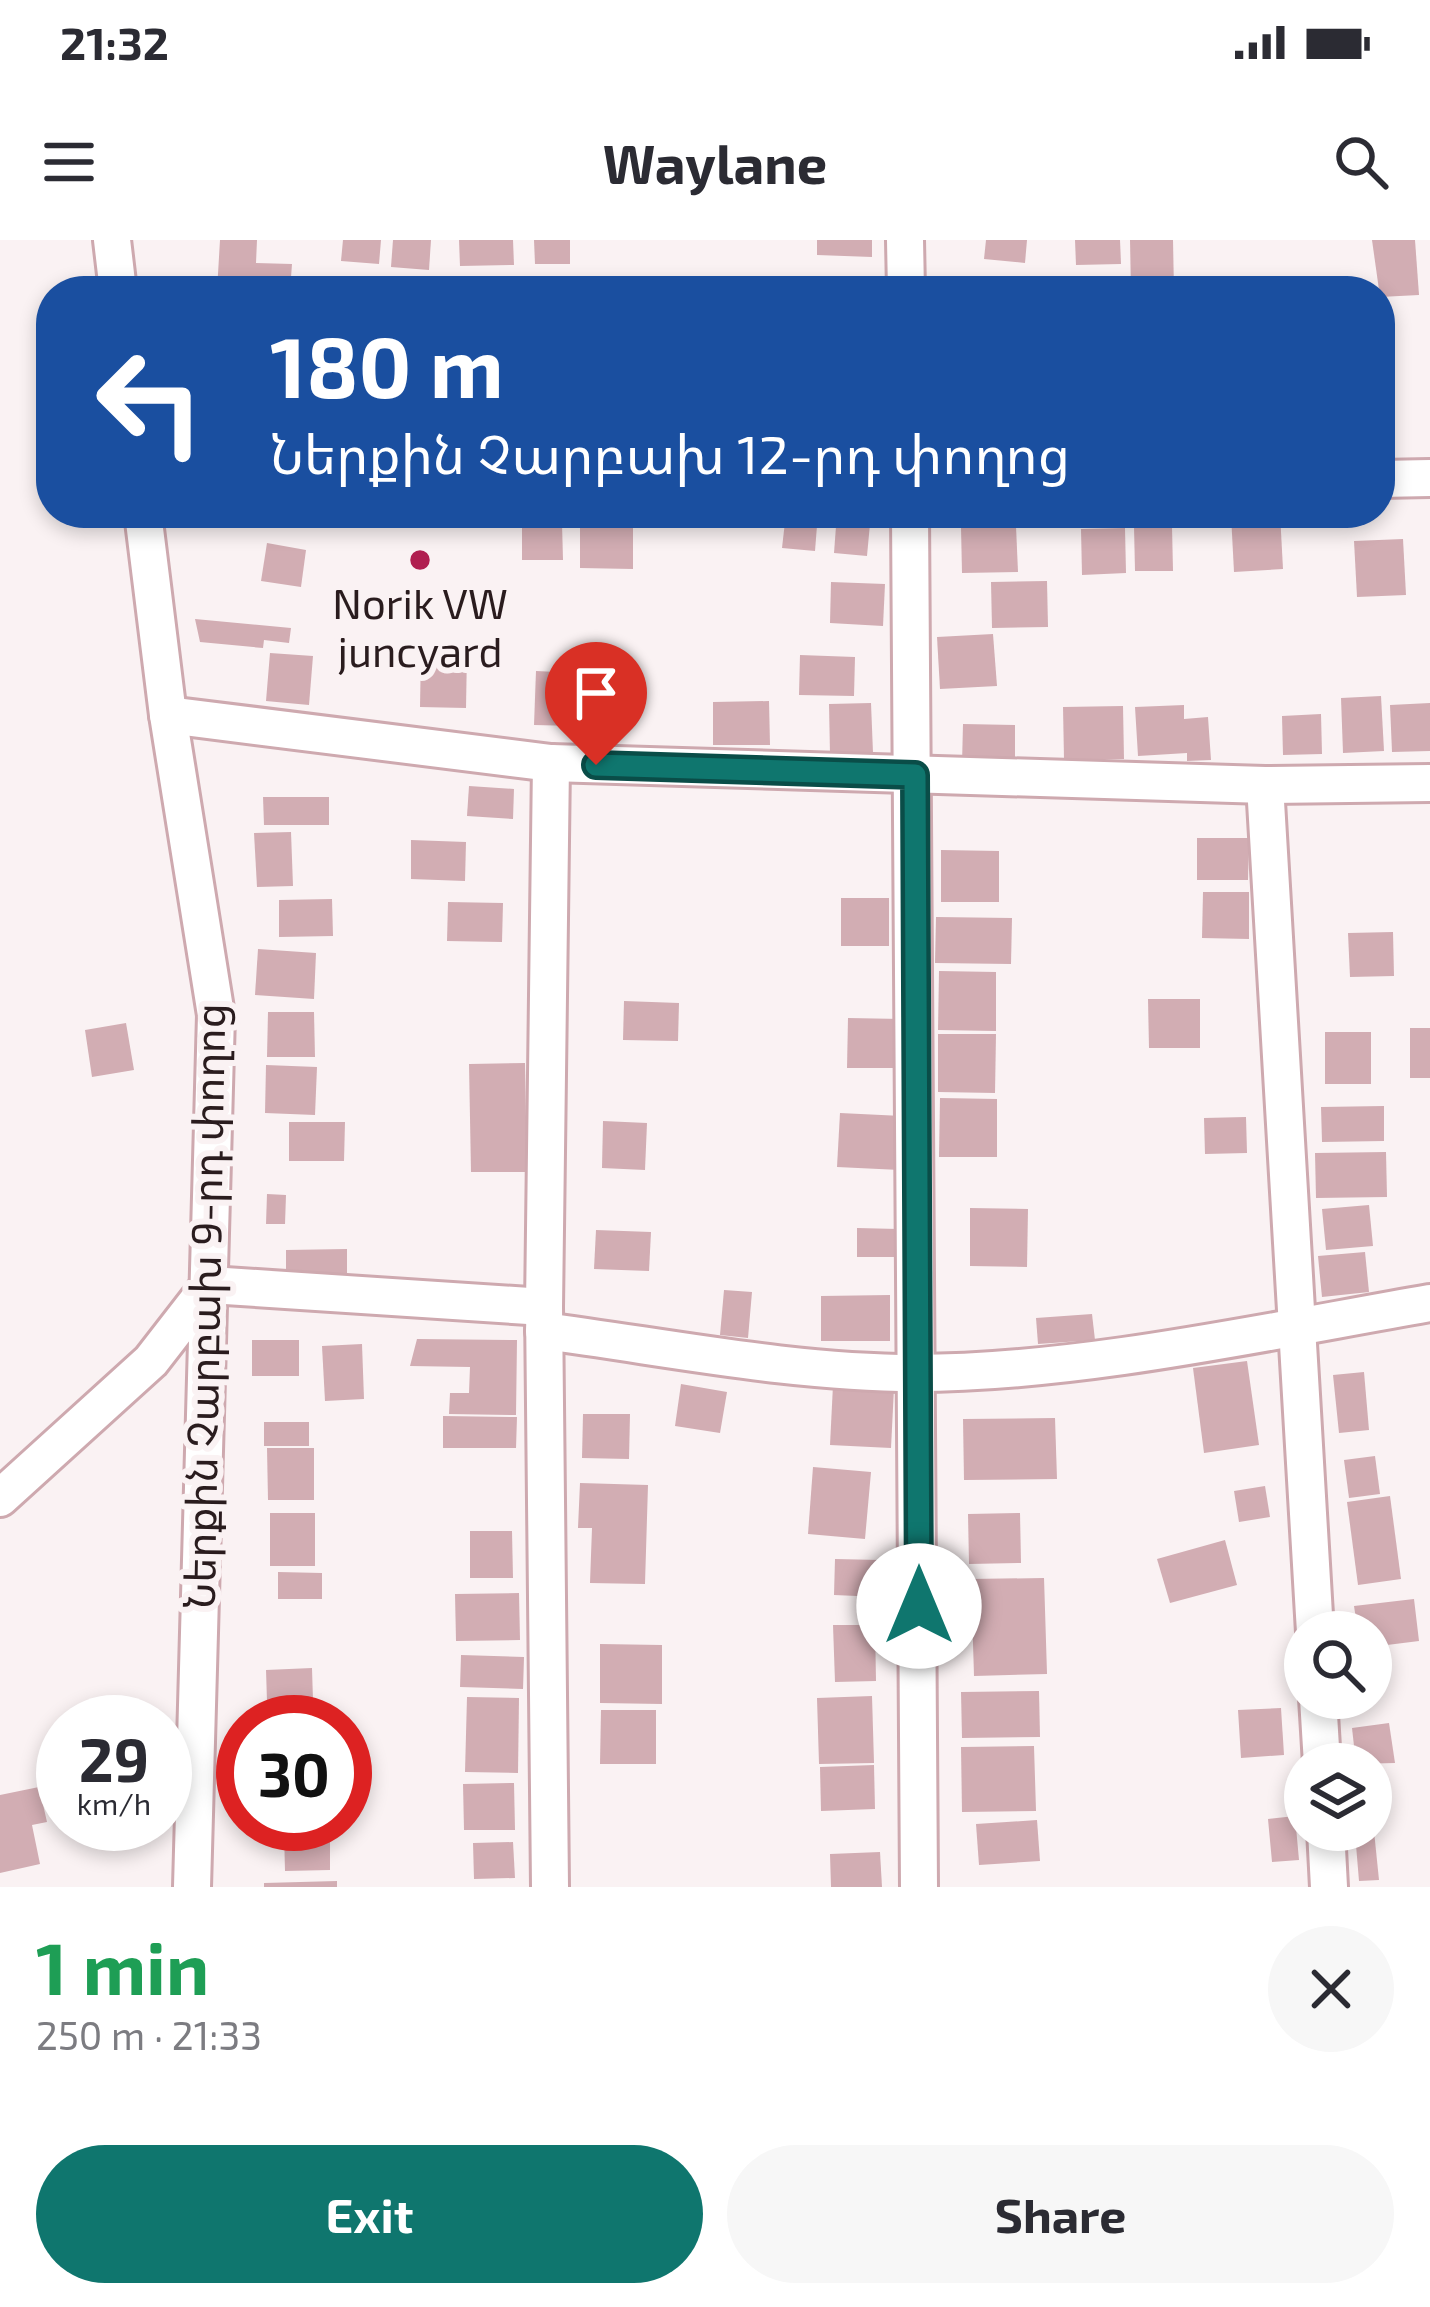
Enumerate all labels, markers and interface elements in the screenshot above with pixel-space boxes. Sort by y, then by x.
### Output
text: 21:32 [60,15,169,69]
icon: menu [36,129,102,195]
icon: search [1328,129,1394,195]
text: Waylane [603,130,827,195]
text: 180 m [270,314,504,415]
icon: left [72,324,228,480]
text: Ներքին Չարբախ 12-րդ փողոց [270,420,1070,485]
marker: Norik VW juncyard [407,547,433,573]
place label: Norik VW juncyard [332,577,508,676]
pin [545,642,647,765]
icon: arrive [563,660,629,726]
street label: Ներքին Չարբախ 9-րդ փողոց [173,1003,235,1609]
position arrow [856,1543,982,1669]
map controls [1284,1611,1392,1851]
button: search [1284,1611,1392,1719]
speed limit sign: 30 [216,1695,372,1851]
text: 29 [79,1722,149,1794]
button: layers [1284,1743,1392,1851]
text: km/h [77,1785,151,1821]
text: 1 min [36,1923,209,2009]
button: close [1268,1926,1394,2052]
text: 250 m · 21:33 [36,2011,262,2058]
button: Exit [36,2145,703,2283]
button: Share [727,2145,1394,2283]

